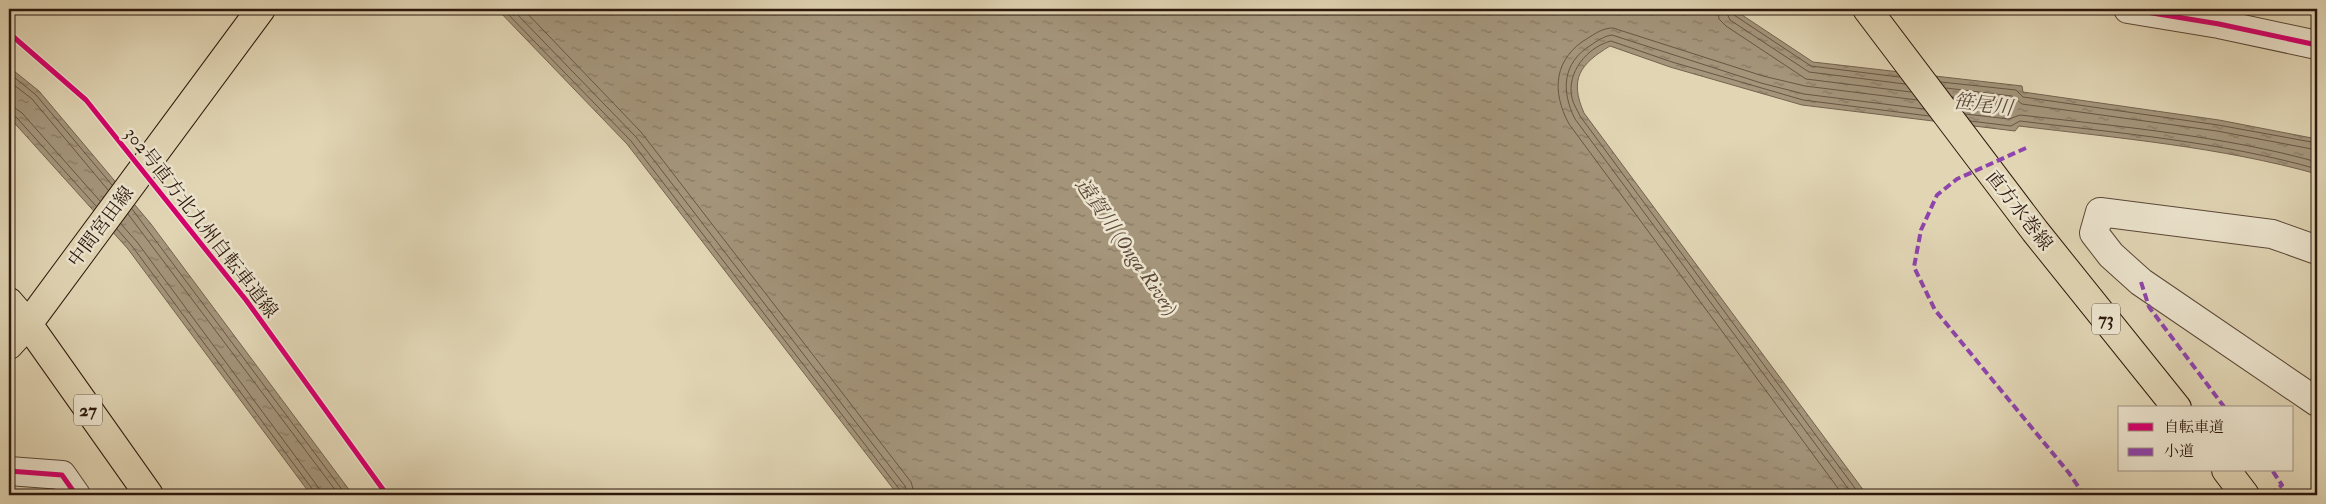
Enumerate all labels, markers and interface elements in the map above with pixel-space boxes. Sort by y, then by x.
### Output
water label: 笹尾川 [1952,88,2016,121]
street label: 302号直方北九州自転車道線 [119,122,283,323]
street label: 直方水巻線 [1981,166,2058,255]
water label: 遠賀川 (Onga River) [1070,173,1183,320]
street label: 中間宮田線 [63,181,139,272]
road number: 73 [2092,304,2120,334]
road number: 27 [74,394,102,426]
legend [2118,406,2294,472]
text: 自転車道 [2164,418,2224,437]
text: 小道 [2164,442,2194,461]

